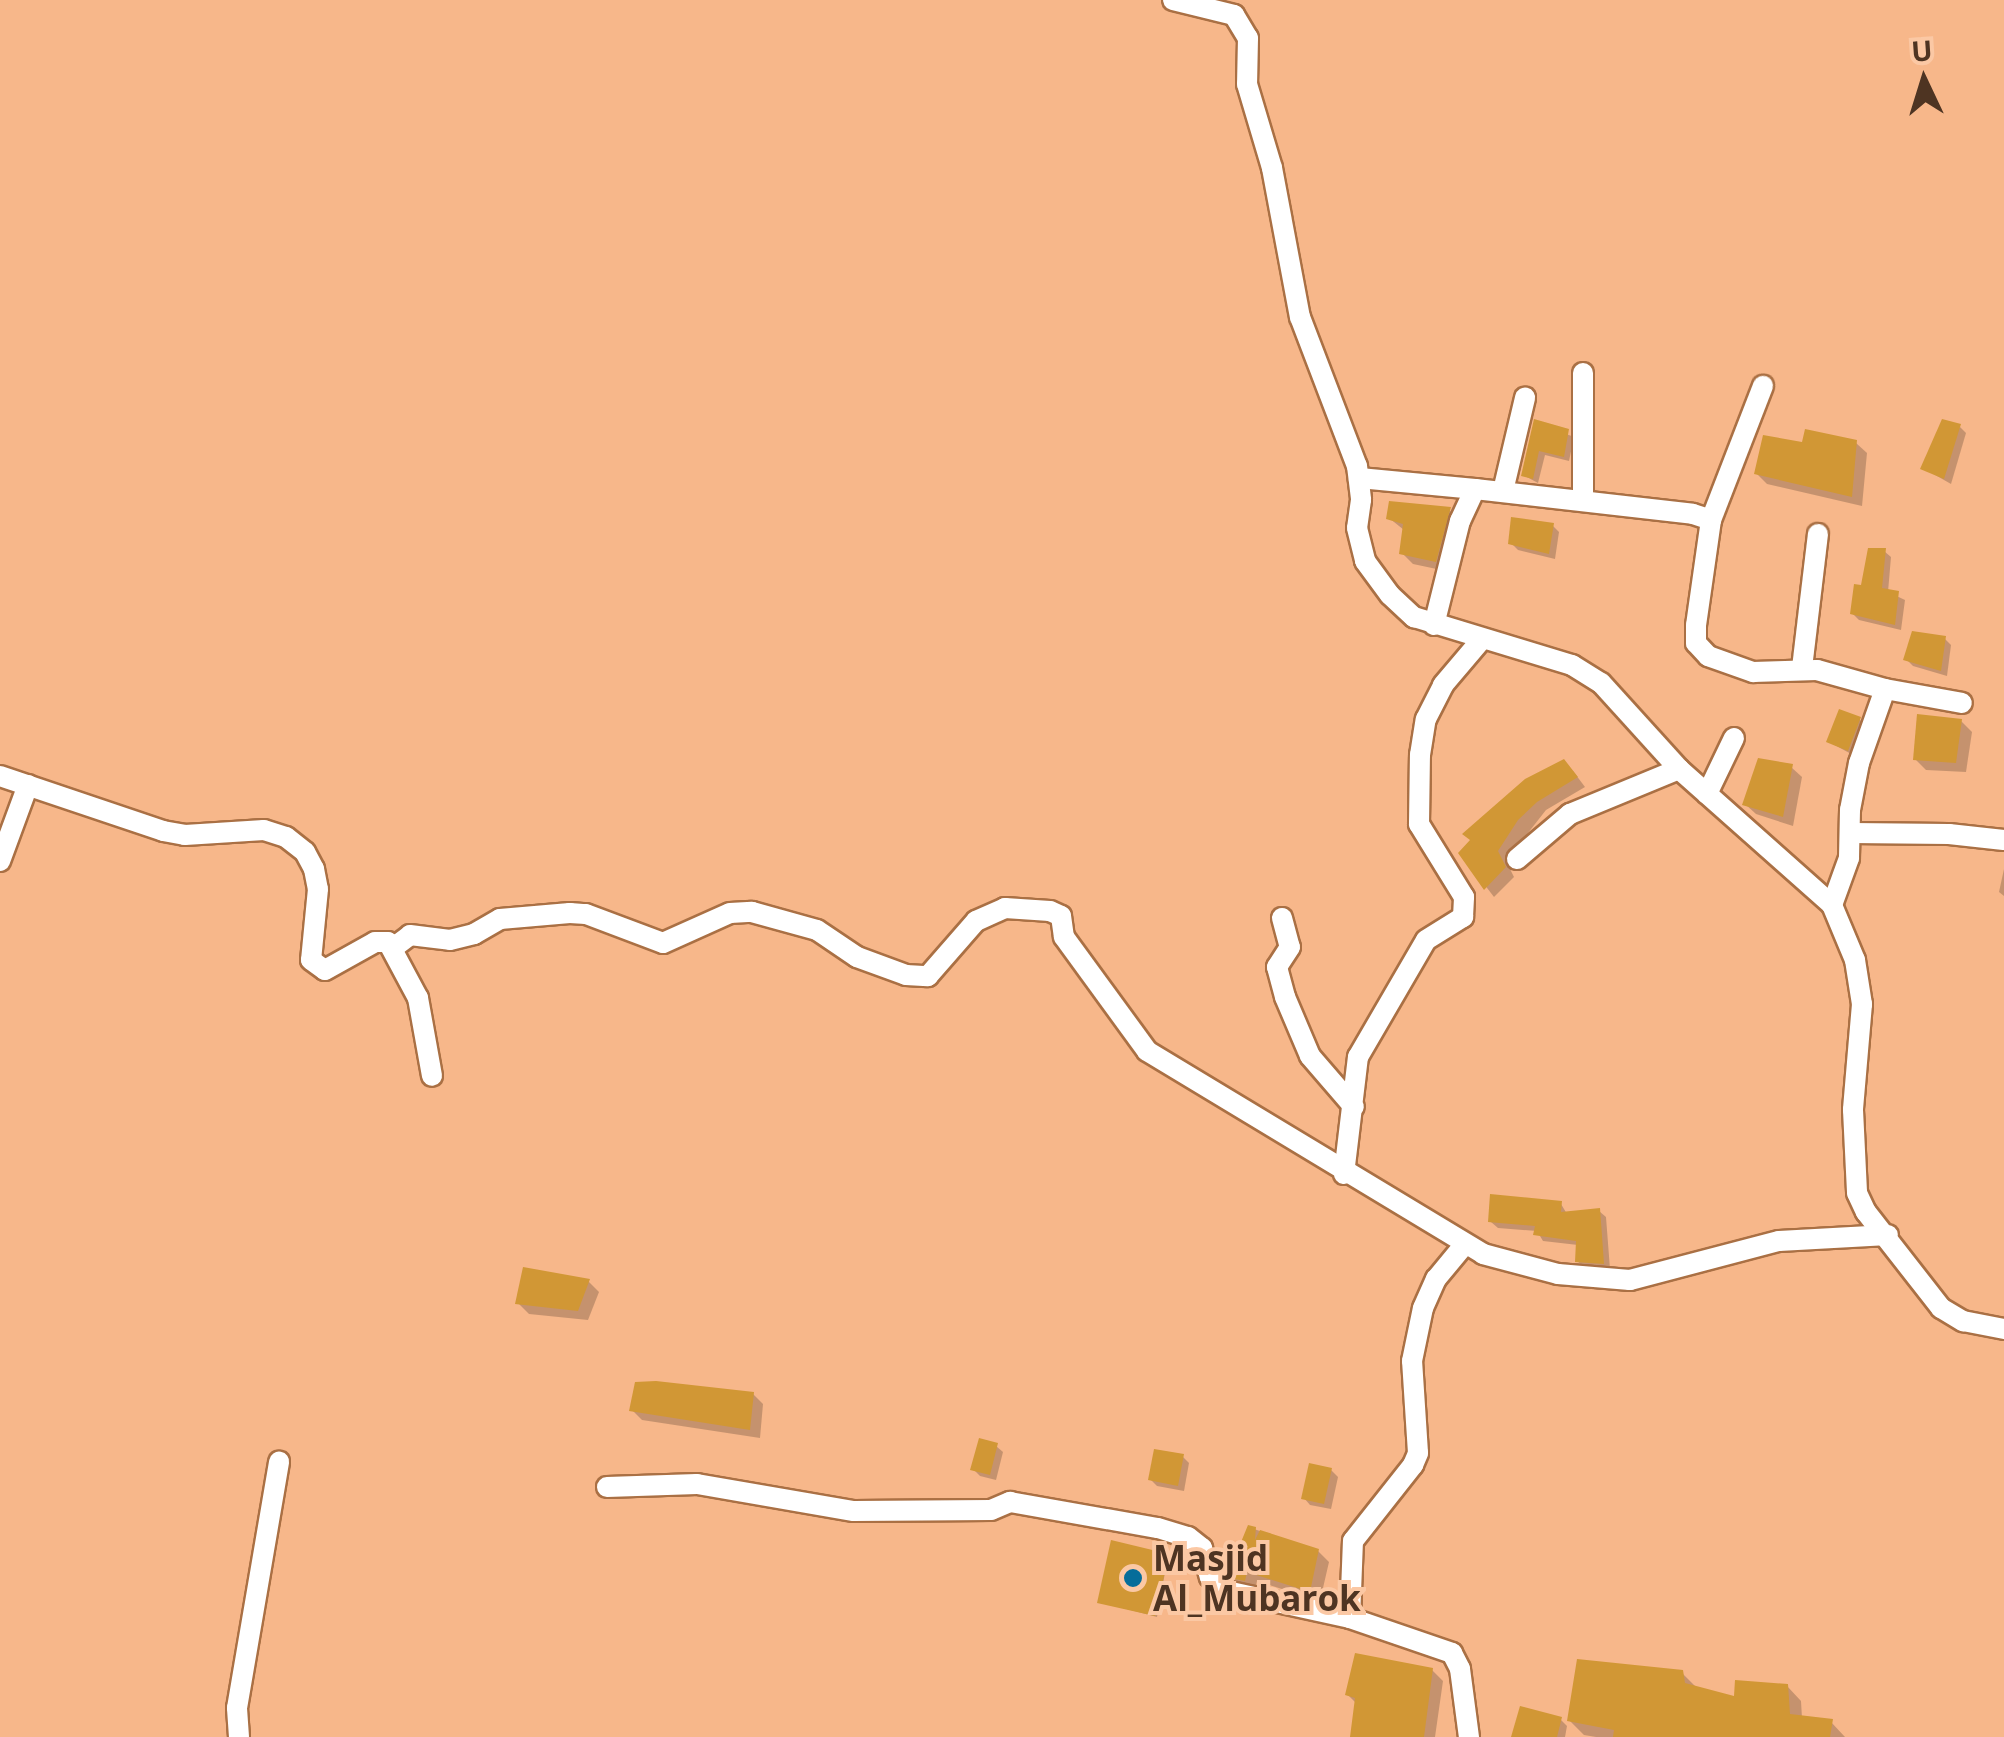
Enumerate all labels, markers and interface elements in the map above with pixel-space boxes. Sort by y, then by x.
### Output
north arrow [1874,30,1974,130]
text: U [1910,30,1934,70]
place label: Masjid Al_Mubarok [1153,1537,1361,1619]
marker: Masjid Al_Mubarok [1122,1567,1144,1589]

